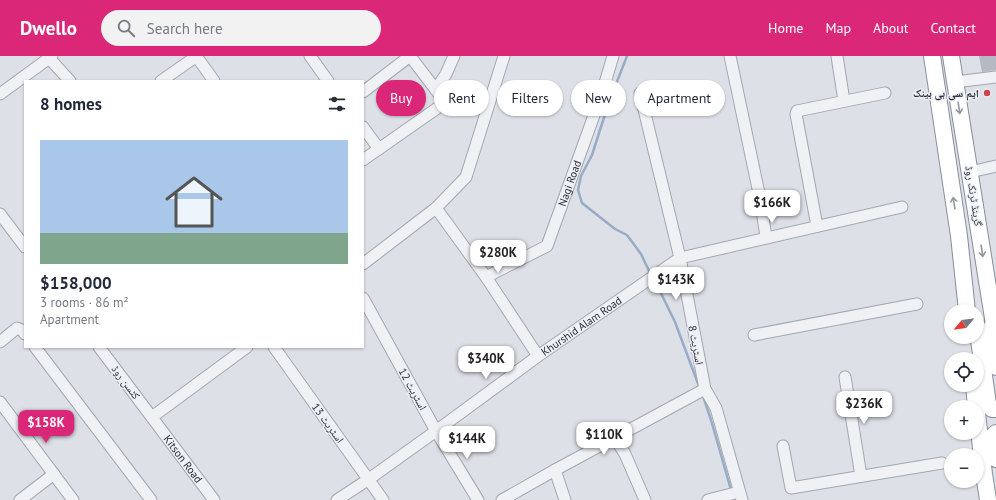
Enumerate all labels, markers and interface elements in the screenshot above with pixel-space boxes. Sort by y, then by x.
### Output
search box [101,10,381,46]
text: Dwello [20,16,77,40]
icon: search [115,17,137,39]
text: Search here [147,19,223,38]
text: Home [768,19,803,37]
text: Map [825,19,851,37]
text: About [873,19,909,37]
text: Contact [931,19,976,37]
chip: Buy [376,80,426,116]
chip: Rent [434,80,489,116]
chip: Filters [497,80,563,116]
chip: New [571,80,626,116]
chip: Apartment [634,80,725,116]
place label: ایم سی بی بینک [913,86,979,101]
marker: ایم سی بی بینک [982,88,992,98]
text: 8 homes [40,93,102,115]
icon: filters [326,93,348,115]
one-way arrow [956,101,964,114]
street label: Nagi Road [555,158,584,208]
street label: گرینڈ ٹرنک روڈ [962,165,986,228]
icon: home [158,166,230,238]
pin: $166K [744,190,800,224]
text: $166K [753,194,791,211]
one-way arrow [950,197,958,210]
pin: $280K [470,240,526,274]
text: $280K [479,244,517,261]
one-way arrow [978,244,986,257]
pin: $143K [648,267,704,301]
text: $143K [657,271,695,288]
text: $158,000 [40,272,112,294]
street label: Khurshid Alam Road [538,293,624,359]
text: 3 rooms · 86 m² [40,294,129,311]
north arrow [944,304,984,344]
map controls [944,304,984,488]
text: Apartment [40,311,99,328]
street label: اسٹریٹ 8 [685,324,707,366]
pin: $340K [458,346,514,380]
text: $340K [467,350,505,367]
button: locate [944,352,984,392]
street label: کٹسن روڈ [109,362,144,402]
street label: اسٹریٹ 12 [396,366,430,412]
pin: $236K [836,391,892,425]
text: $236K [845,395,883,412]
street label: اسٹریٹ 13 [309,400,347,446]
button: + [944,400,984,440]
pin: $158K [18,410,74,444]
text: $158K [27,414,65,431]
pin: $110K [576,422,632,456]
pin: $144K [439,426,495,460]
text: $110K [585,426,623,443]
text: $144K [448,430,486,447]
street label: Kitson Road [161,432,206,486]
button: − [944,448,984,488]

